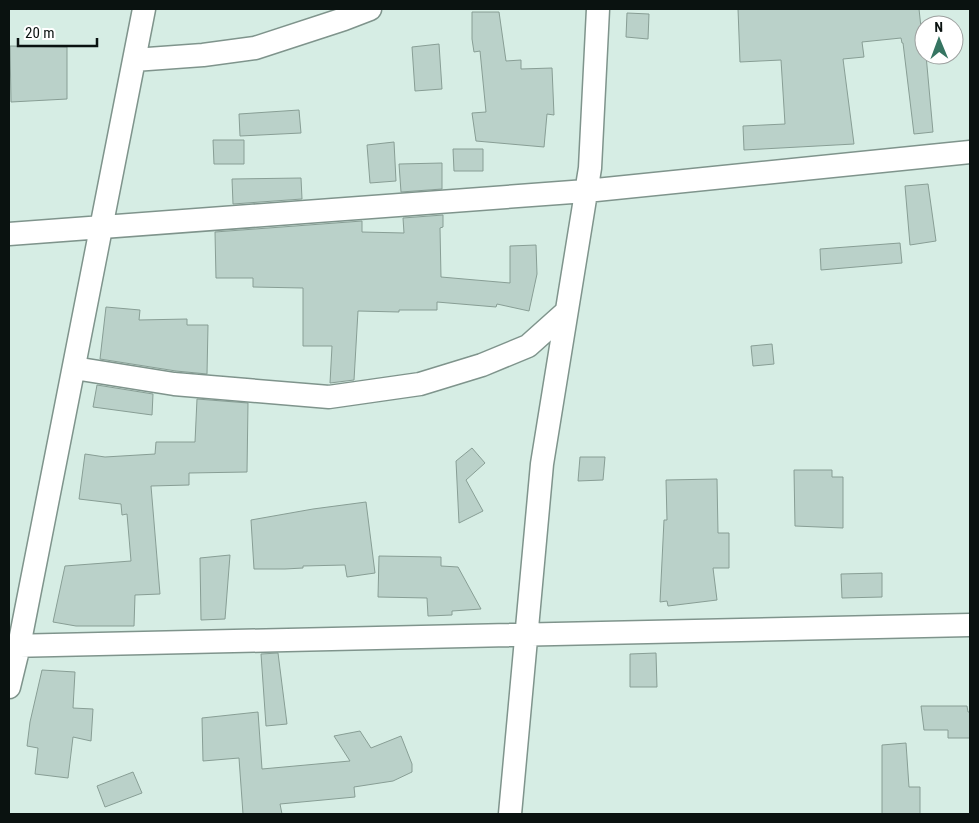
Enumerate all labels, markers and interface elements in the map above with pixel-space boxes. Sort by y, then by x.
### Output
scale bar [18,15,96,47]
north arrow [914,15,964,65]
text: N [934,19,943,35]
text: 20 m [25,24,55,42]

